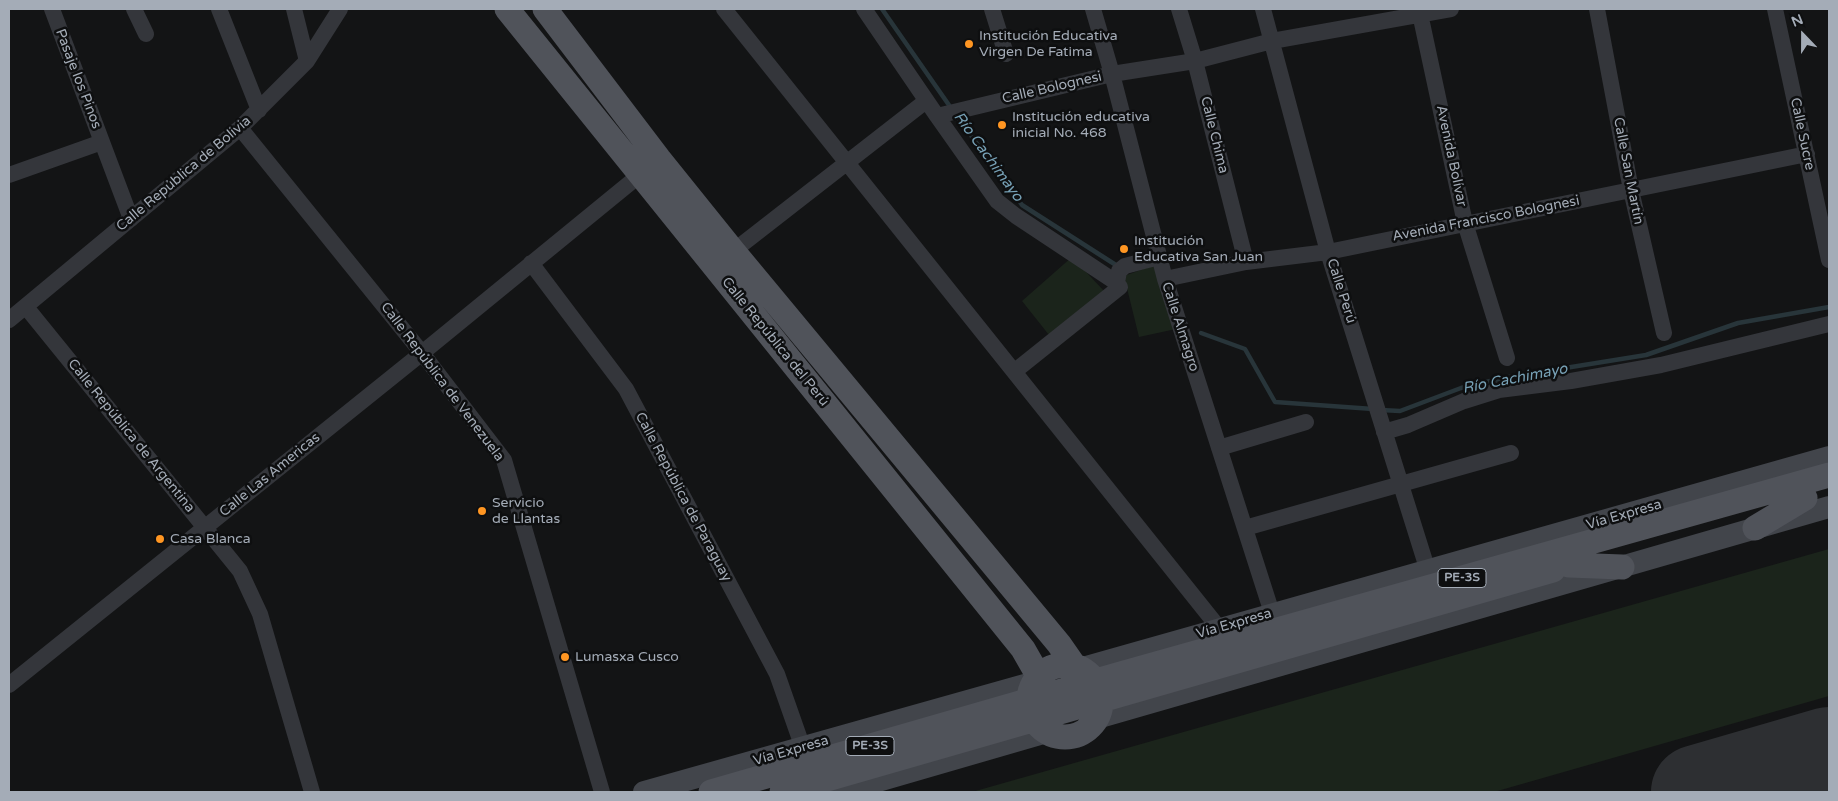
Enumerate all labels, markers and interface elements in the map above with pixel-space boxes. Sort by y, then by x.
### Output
north arrow [1778,10,1828,60]
text: N [1789,11,1806,31]
street label: Pasaje los Pinos [51,27,105,131]
place label: Institución Educativa Virgen De Fatima [979,28,1118,60]
marker: Institución Educativa Virgen De Fatima [963,38,975,50]
street label: Calle Bolognesi [1001,68,1103,108]
street label: Calle Chima [1196,95,1232,175]
street label: Calle Sucre [1786,96,1818,172]
street label: Avenida Bolívar [1432,104,1470,208]
water label: Río Cachimayo [949,109,1027,205]
place label: Institución educativa inicial No. 468 [1012,109,1150,142]
street label: Calle República de Bolivia [113,113,255,235]
street label: Calle San Martín [1609,116,1647,226]
marker: Institución educativa inicial No. 468 [996,119,1008,131]
street label: Avenida Francisco Bolognesi [1391,193,1581,245]
place label: Institución Educativa San Juan [1134,233,1263,266]
marker: Institución Educativa San Juan [1118,243,1130,255]
street label: Calle Perú [1323,256,1359,326]
street label: Calle República del Perú [718,274,832,410]
street label: Calle Almagro [1158,280,1202,374]
street label: Calle República de Venezuela [377,299,507,465]
street label: Calle República de Argentina [64,356,198,516]
water label: Río Cachimayo [1461,360,1569,398]
street label: Calle República de Paraguay [631,409,735,585]
street label: Calle Las Americas [216,429,324,521]
place label: Servicio de Llantas [492,495,560,528]
street label: Vía Expresa [1584,496,1664,534]
marker: Servicio de Llantas [476,505,488,517]
place label: Casa Blanca [170,531,251,547]
marker: Casa Blanca [154,533,166,545]
road number: PE-3S [1438,568,1486,588]
street label: Vía Expresa [1194,605,1274,643]
place label: Lumasxa Cusco [575,649,679,665]
marker: Lumasxa Cusco [559,651,571,663]
street label: Vía Expresa [751,732,831,770]
road number: PE-3S [846,736,894,756]

